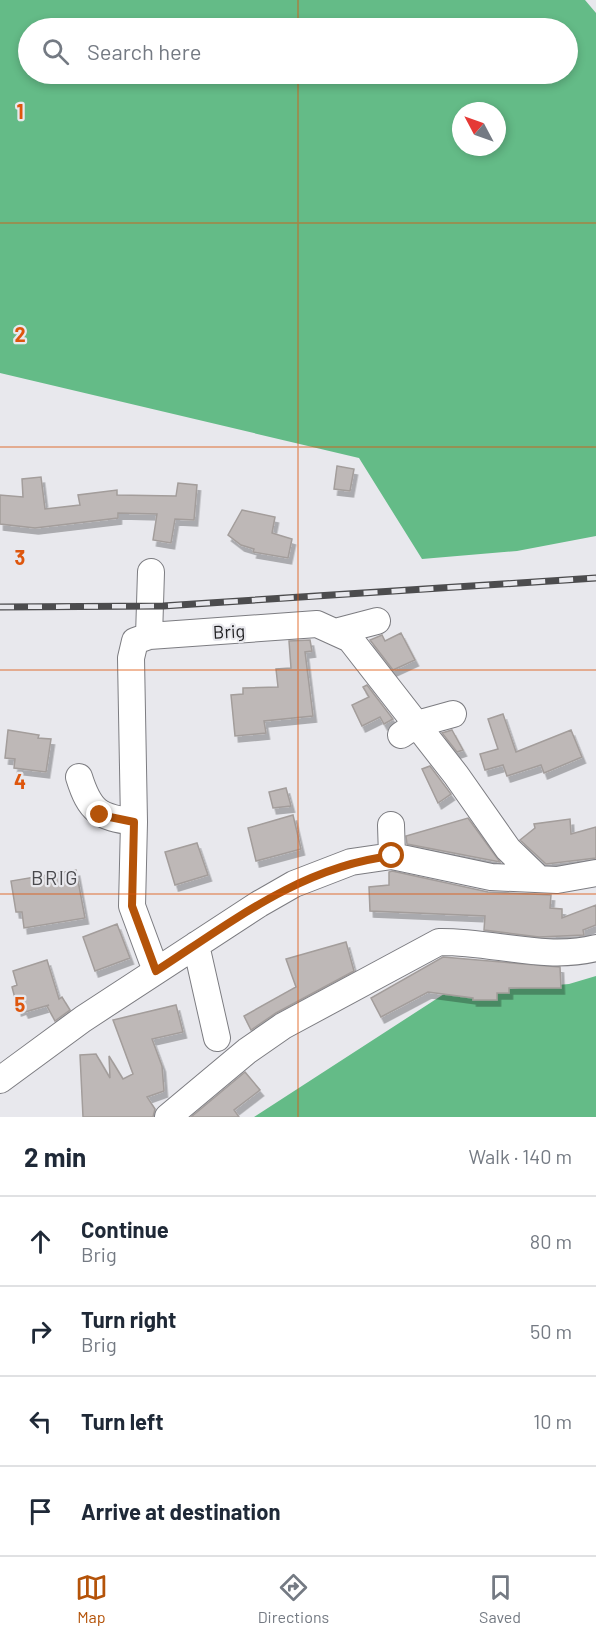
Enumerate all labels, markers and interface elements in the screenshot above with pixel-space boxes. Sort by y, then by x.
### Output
search box [18,18,578,84]
icon: search [39,35,72,68]
text: Search here [87,38,201,64]
text: 1 [16,99,24,123]
north arrow [452,102,506,156]
text: 2 [14,322,26,346]
text: 3 [15,545,25,569]
street label: Brig [212,619,246,643]
text: 4 [14,769,26,793]
route end [86,801,112,827]
route start [378,842,404,868]
district label: BRIG [31,865,79,889]
text: 5 [15,992,26,1016]
text: 2 min [24,1141,86,1172]
text: Walk · 140 m [468,1144,572,1168]
text: Continue [81,1216,169,1242]
icon: ahead [24,1225,57,1258]
text: 80 m [530,1229,572,1253]
text: Brig [81,1242,117,1266]
text: Turn right [81,1306,176,1332]
icon: right [24,1315,57,1348]
text: 50 m [530,1319,572,1343]
text: Brig [81,1332,117,1356]
icon: left [24,1405,57,1438]
text: Turn left [81,1408,164,1434]
text: 10 m [533,1409,572,1433]
icon: arrive [24,1495,57,1528]
text: Arrive at destination [81,1498,280,1524]
tab: Map [75,1571,108,1626]
tab: Directions [258,1571,329,1626]
tab: Saved [479,1571,521,1626]

